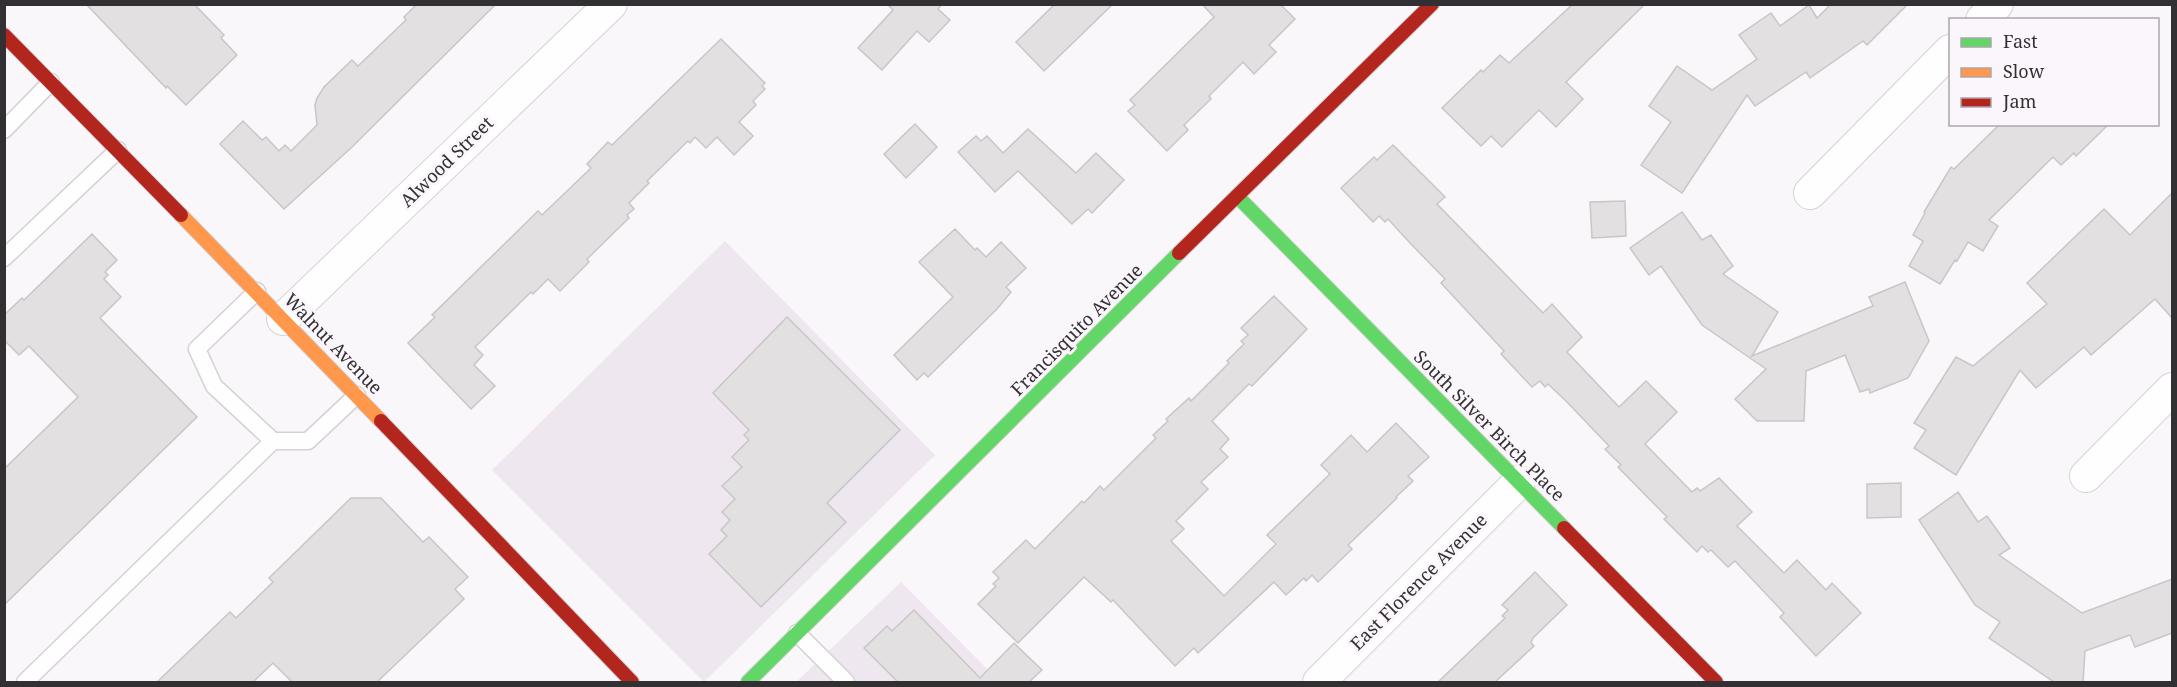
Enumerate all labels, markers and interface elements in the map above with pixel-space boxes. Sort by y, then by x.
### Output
legend [1949,18,2159,126]
text: Fast [2003,29,2038,53]
text: Slow [2003,59,2045,83]
text: Jam [2002,89,2037,113]
street label: Alwood Street [395,111,498,212]
street label: Francisquito Avenue [1005,258,1147,400]
street label: Walnut Avenue [279,288,388,399]
street label: South Silver Birch Place [1409,345,1570,506]
street label: East Florence Avenue [1345,508,1492,655]

